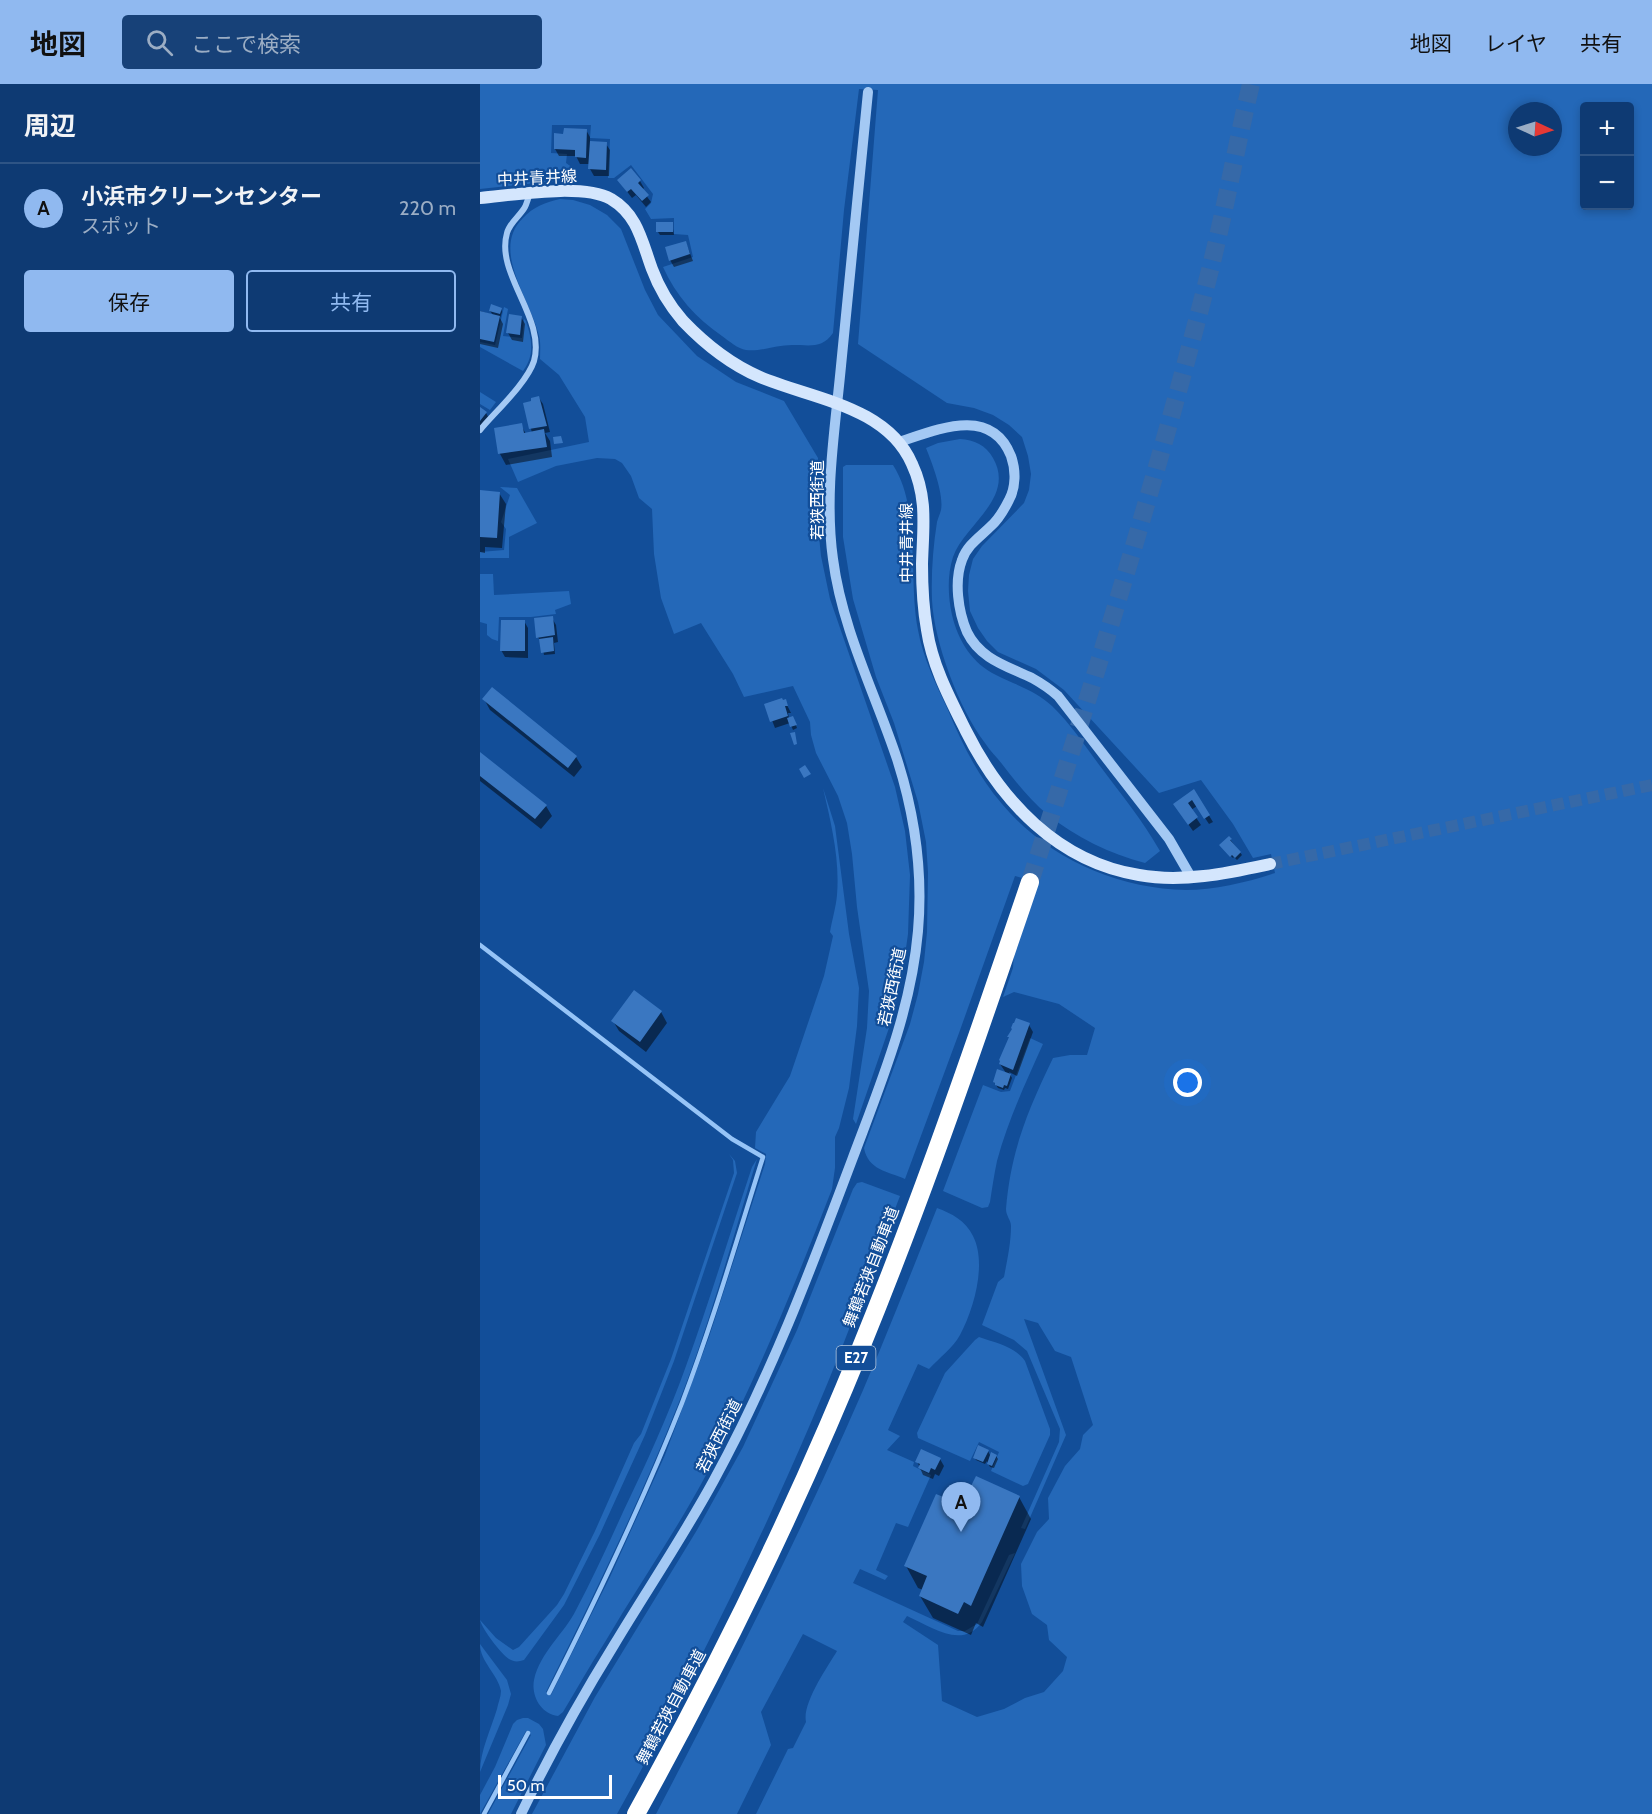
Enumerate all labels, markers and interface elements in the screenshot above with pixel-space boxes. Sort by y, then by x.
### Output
search box [122,15,542,69]
icon: search [143,26,176,59]
text: 地図 [30,27,86,61]
text: ここで検索 [191,31,301,58]
text: 地図 [1410,31,1452,56]
text: レイヤ [1485,31,1547,56]
text: 共有 [1580,31,1622,56]
north arrow [1508,102,1562,156]
map controls [1580,102,1634,210]
button: + [1580,102,1634,156]
text: 周辺 [24,110,76,142]
button: − [1580,156,1634,210]
street label: 中井青井線 [497,166,577,190]
text: 小浜市クリーンセンター [81,183,322,210]
text: A [37,196,50,220]
text: 220 m [399,196,456,220]
text: スポット [81,214,161,238]
button: 保存 [24,270,234,332]
button: 共有 [246,270,456,332]
street label: 若狭西街道 [808,460,827,540]
street label: 中井青井線 [897,503,916,583]
street label: 若狭西街道 [874,946,910,1028]
your location [1173,1068,1202,1097]
street label: 舞鶴若狭自動車道 [839,1204,903,1330]
road number: E27 [836,1346,875,1370]
street label: 若狭西街道 [692,1396,746,1476]
pin: A [942,1482,980,1532]
street label: 舞鶴若狭自動車道 [633,1646,709,1768]
scale bar [498,1772,612,1800]
text: 50 m [507,1776,544,1795]

